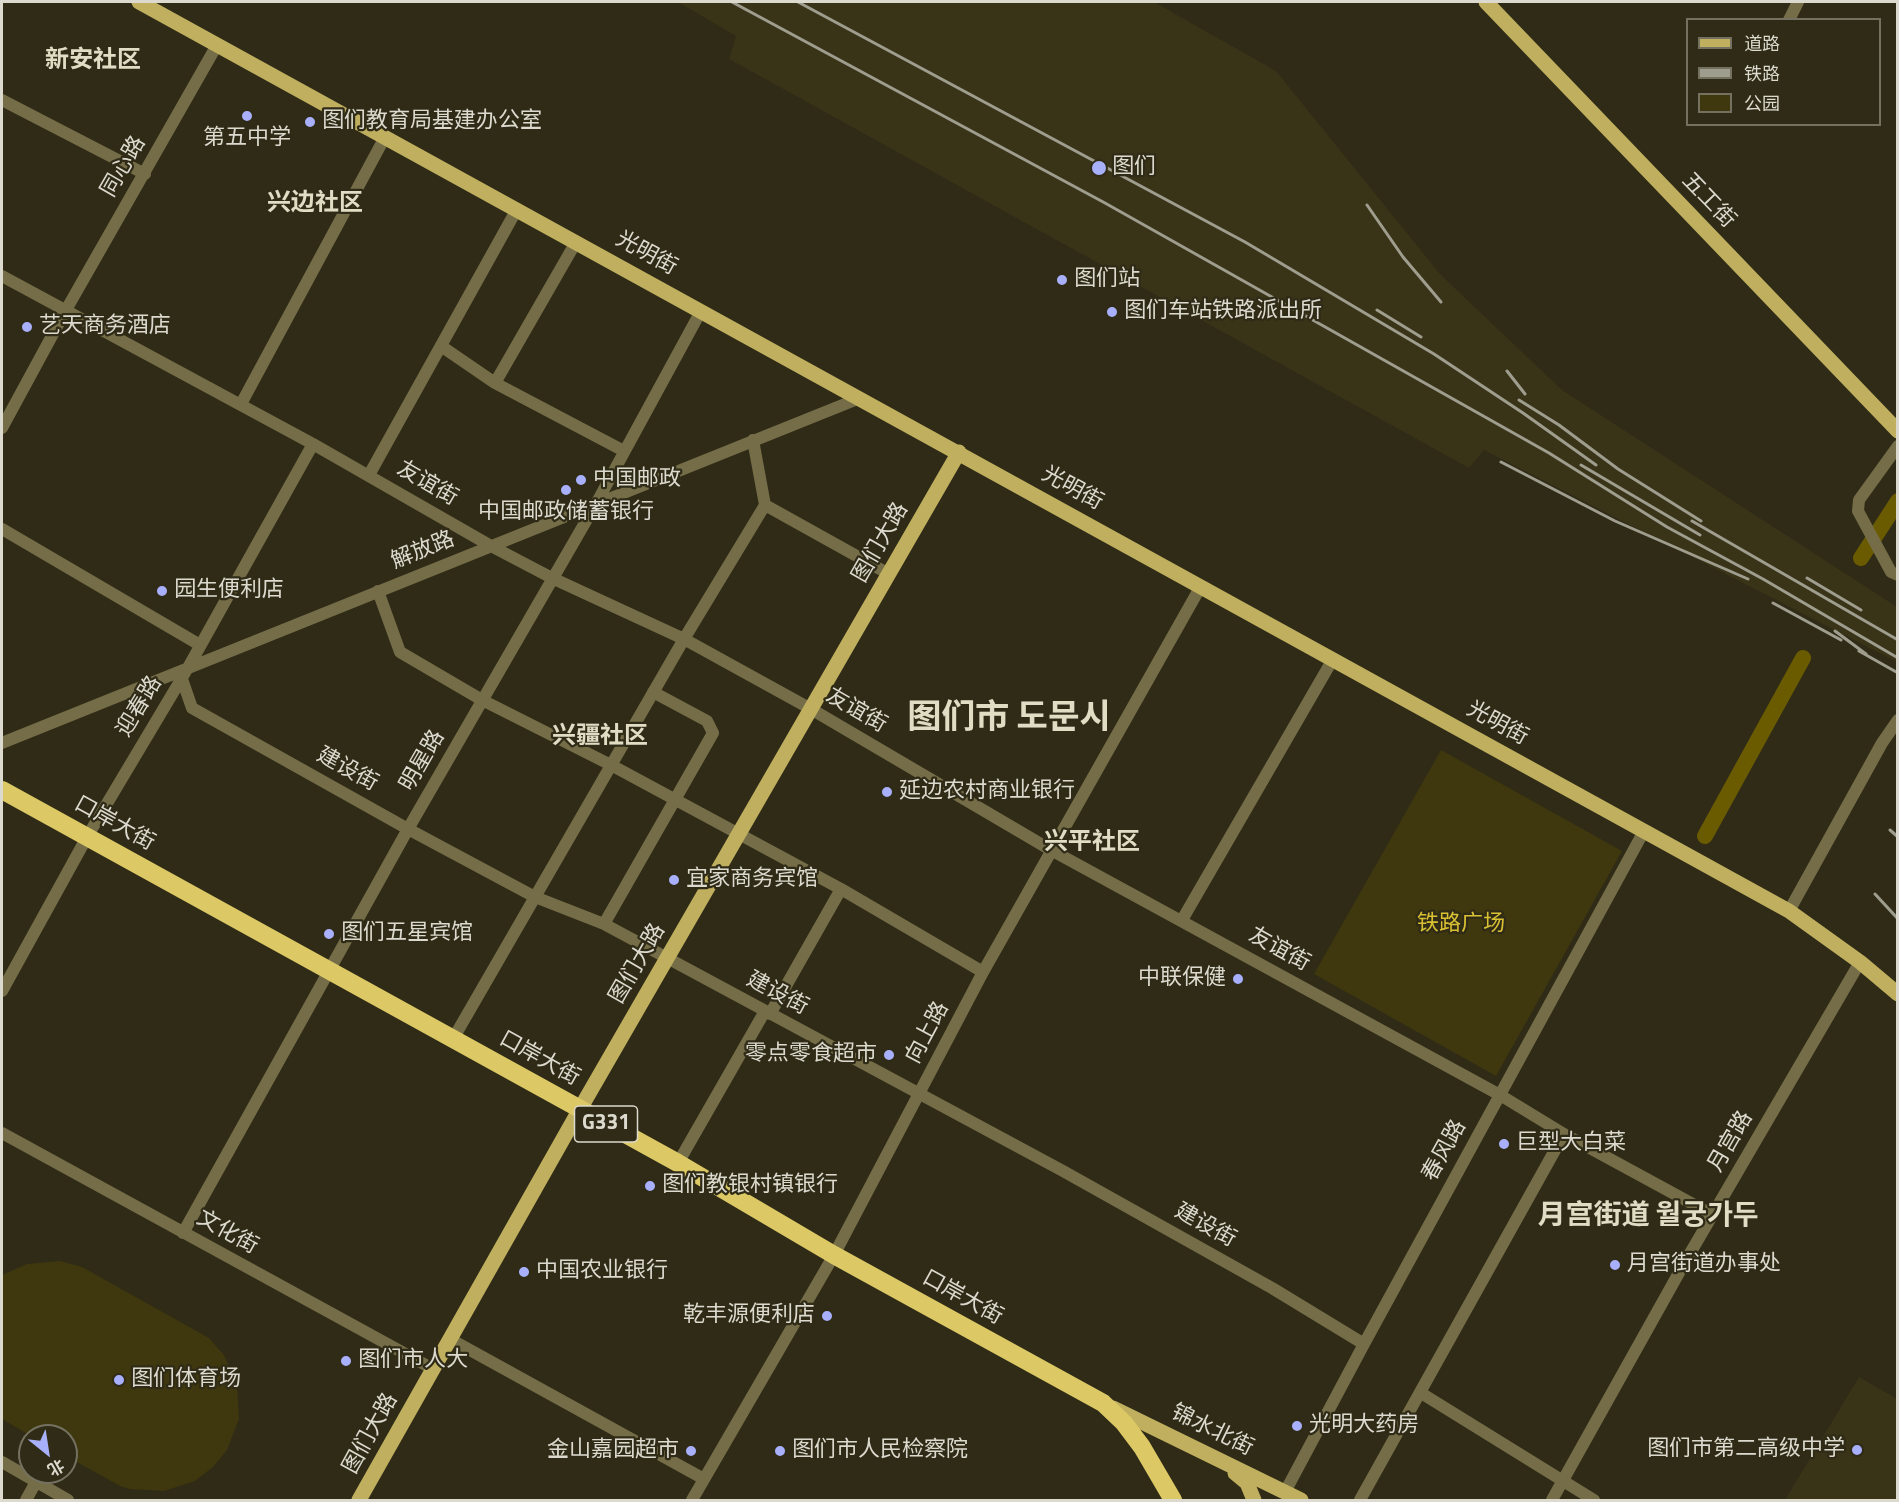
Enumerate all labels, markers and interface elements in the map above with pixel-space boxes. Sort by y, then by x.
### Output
legend [1686,18,1881,126]
text: 道路 [1744,30,1780,57]
district label: 新安社区 [45,47,141,75]
text: 铁路 [1744,60,1780,87]
text: 公园 [1744,90,1780,117]
marker: 第五中学 [240,109,254,123]
place label: 图们教育局基建办公室 [322,109,542,135]
marker: 图们教育局基建办公室 [303,115,317,129]
place label: 第五中学 [203,126,291,152]
street label: 同心路 [96,132,152,202]
place label: 图们 [1112,155,1156,181]
marker: 图们 [1090,159,1108,177]
street label: 五工街 [1676,168,1740,234]
district label: 兴边社区 [267,190,363,218]
street label: 光明街 [611,226,681,282]
place label: 图们站 [1074,267,1140,293]
marker: 图们站 [1055,273,1069,287]
place label: 图们车站铁路派出所 [1124,299,1322,325]
marker: 图们车站铁路派出所 [1105,305,1119,319]
place label: 艺天商务酒店 [39,314,171,340]
marker: 艺天商务酒店 [20,320,34,334]
street label: 友谊街 [392,456,462,512]
street label: 光明街 [1037,461,1107,517]
place label: 中国邮政 [593,467,681,493]
marker: 中国邮政 [574,473,588,487]
marker: 中国邮政储蓄银行 [559,483,573,497]
street label: 图们大路 [848,498,914,588]
place label: 中国邮政储蓄银行 [478,500,654,526]
street label: 解放路 [387,526,459,576]
place label: 园生便利店 [174,578,284,604]
marker: 园生便利店 [155,584,169,598]
street label: 迎春路 [112,672,168,742]
street label: 友谊街 [821,683,891,739]
street label: 光明街 [1462,696,1532,752]
district label: 图们市 도문시 [907,700,1111,740]
district label: 兴疆社区 [552,723,648,751]
street label: 明星路 [395,726,451,796]
street label: 建设街 [312,742,382,798]
place label: 延边农村商业银行 [899,779,1075,805]
marker: 延边农村商业银行 [880,785,894,799]
street label: 口岸大街 [69,791,159,857]
district label: 兴平社区 [1044,829,1140,857]
place label: 宜家商务宾馆 [686,867,818,893]
marker: 宜家商务宾馆 [667,873,681,887]
park label: 铁路广场 [1417,912,1505,938]
street label: 图们大路 [605,919,671,1009]
place label: 图们五星宾馆 [341,921,473,947]
street label: 友谊街 [1244,922,1314,978]
marker: 图们五星宾馆 [322,927,336,941]
place label: 中联保健 [1138,966,1226,992]
street label: 建设街 [742,967,812,1021]
marker: 中联保健 [1231,972,1245,986]
street label: 向上路 [901,998,955,1068]
street label: 口岸大街 [494,1026,584,1092]
place label: 零点零食超市 [745,1042,877,1068]
marker: 零点零食超市 [882,1048,896,1062]
road number: G331 [574,1106,638,1142]
street label: 月宫路 [1703,1107,1759,1177]
street label: 春风路 [1417,1116,1473,1186]
place label: 巨型大白菜 [1516,1131,1626,1157]
marker: 巨型大白菜 [1497,1137,1511,1151]
place label: 图们教银村镇银行 [662,1173,838,1199]
marker: 图们教银村镇银行 [643,1179,657,1193]
street label: 建设街 [1170,1198,1240,1254]
district label: 月宫街道 월궁가두 [1537,1200,1759,1234]
street label: 文化街 [192,1205,262,1261]
place label: 月宫街道办事处 [1627,1252,1781,1278]
marker: 月宫街道办事处 [1608,1258,1622,1272]
place label: 中国农业银行 [536,1259,668,1285]
marker: 中国农业银行 [517,1265,531,1279]
street label: 口岸大街 [917,1265,1007,1331]
place label: 乾丰源便利店 [683,1303,815,1329]
marker: 乾丰源便利店 [820,1309,834,1323]
place label: 图们市人大 [358,1348,468,1374]
marker: 图们市人大 [339,1354,353,1368]
place label: 图们体育场 [131,1367,241,1393]
marker: 图们体育场 [112,1373,126,1387]
street label: 图们大路 [338,1389,404,1479]
street label: 锦水北街 [1167,1400,1257,1462]
place label: 光明大药房 [1309,1413,1419,1439]
marker: 光明大药房 [1290,1419,1304,1433]
north arrow [18,1424,78,1484]
place label: 图们市第二高级中学 [1647,1437,1845,1463]
place label: 金山嘉园超市 [547,1438,679,1464]
place label: 图们市人民检察院 [792,1438,968,1464]
marker: 图们市第二高级中学 [1850,1443,1864,1457]
marker: 金山嘉园超市 [684,1444,698,1458]
marker: 图们市人民检察院 [773,1444,787,1458]
text: 北 [43,1453,69,1482]

